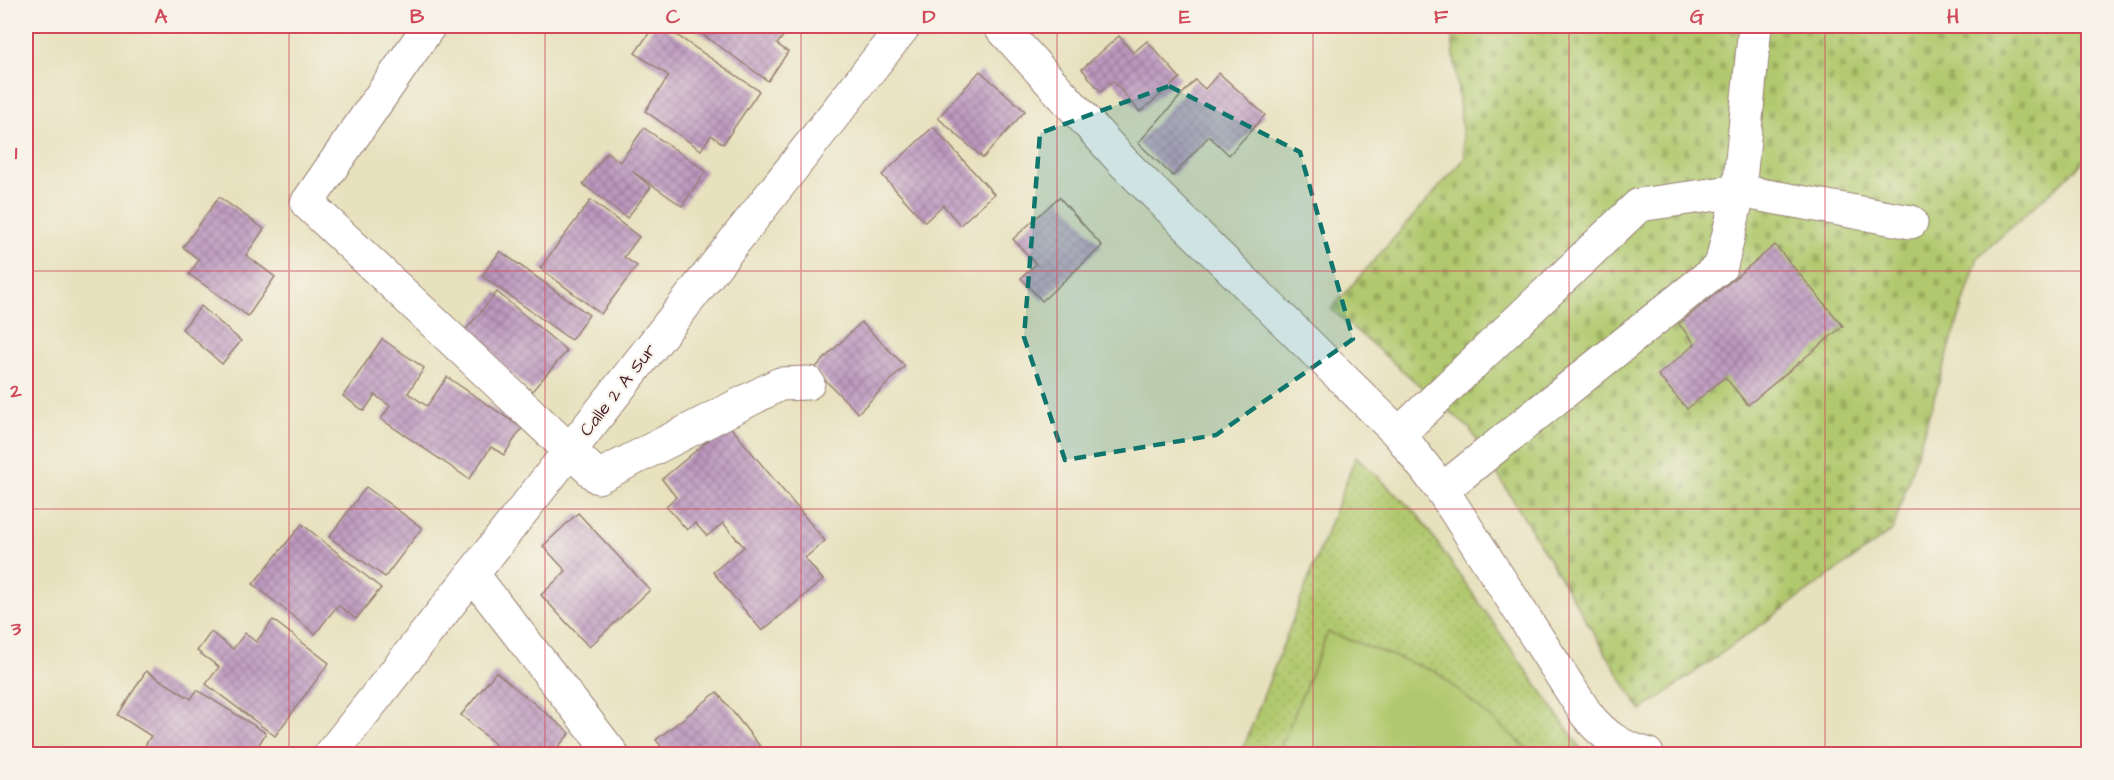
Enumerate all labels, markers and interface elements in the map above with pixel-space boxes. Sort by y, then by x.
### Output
text: A [155,3,168,31]
text: B [410,3,425,31]
text: C [666,3,681,31]
text: D [923,3,936,31]
text: E [1179,3,1191,31]
text: F [1434,3,1449,31]
text: G [1690,3,1704,31]
text: H [1947,3,1959,31]
text: 1 [15,139,18,167]
street label: Calle 2 A Sur [574,338,662,442]
text: 2 [9,377,22,405]
text: 3 [10,615,22,643]

